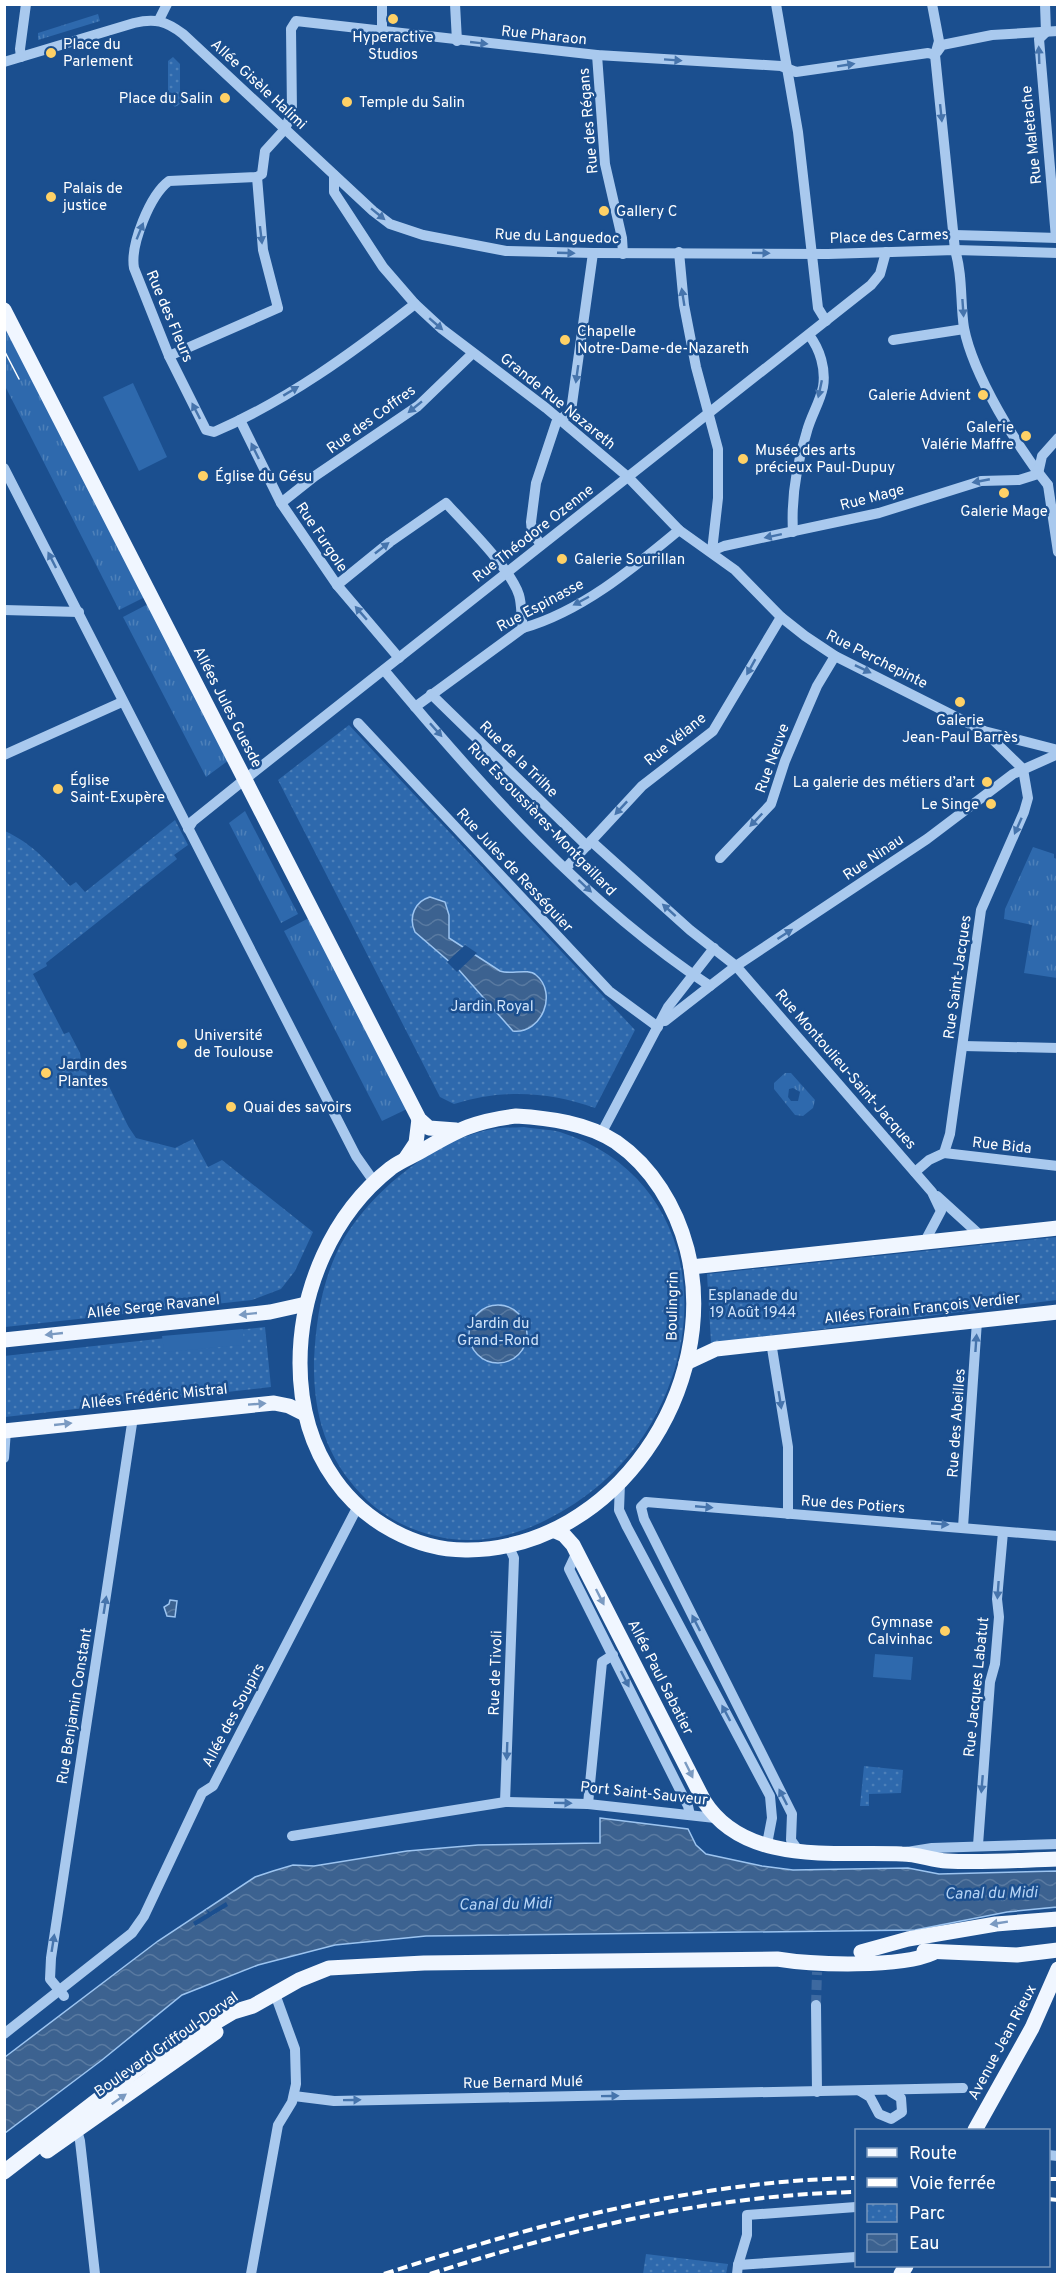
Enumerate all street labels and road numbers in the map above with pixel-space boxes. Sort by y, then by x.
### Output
street label: Rue Pharaon [500,23,588,50]
street label: Allée Gisèle Halimi [206,36,310,135]
street label: Rue des Régans [575,67,604,175]
street label: Rue Maletache [1018,85,1047,185]
street label: Rue du Languedoc [494,226,620,249]
street label: Place des Carmes [829,226,949,249]
street label: Rue des Fleurs [141,268,197,366]
street label: Grande Rue Nazareth [495,350,619,455]
street label: Rue des Coffres [324,382,420,459]
street label: Rue Théodore Ozenne [469,481,598,587]
street label: Rue Mage [838,481,907,516]
street label: Rue Furgole [290,499,351,576]
street label: Rue Espinasse [494,575,588,637]
street label: Rue Perchepinte [822,627,930,694]
street label: Allées Jules Guesde [188,644,265,772]
street label: Rue Vélane [641,709,711,771]
street label: Rue de la Trilhe [475,718,561,802]
street label: Rue Neuve [752,721,795,796]
street label: Rue Escoussières-Montgaillard [462,739,619,901]
street label: Rue Jules de Rességuier [451,805,577,937]
street label: Rue Ninau [840,831,908,885]
street label: Rue Saint-Jacques [940,914,977,1040]
street label: Rue Montoulieu-Saint-Jacques [770,986,920,1154]
street label: Rue Bida [971,1134,1033,1159]
street label: Boulingrin [663,1271,684,1341]
street label: Allées Forain François Verdier [823,1290,1021,1329]
street label: Allée Serge Ravanel [86,1291,221,1324]
street label: Rue des Abeilles [944,1368,971,1478]
street label: Allées Frédéric Mistral [80,1380,229,1415]
street label: Rue des Potiers [800,1492,906,1519]
street label: Rue Jacques Labatut [961,1616,994,1758]
street label: Allée Paul Sabatier [622,1617,697,1739]
street label: Rue Benjamin Constant [54,1627,97,1786]
street label: Rue de Tivoli [486,1630,507,1716]
street label: Allée des Soupirs [199,1660,270,1771]
street label: Port Saint-Sauveur [579,1778,709,1811]
street label: Avenue Jean Rieux [965,1981,1042,2104]
street label: Boulevard Griffoul-Dorval [91,1988,243,2102]
street label: Rue Bernard Mulé [463,2073,583,2094]

